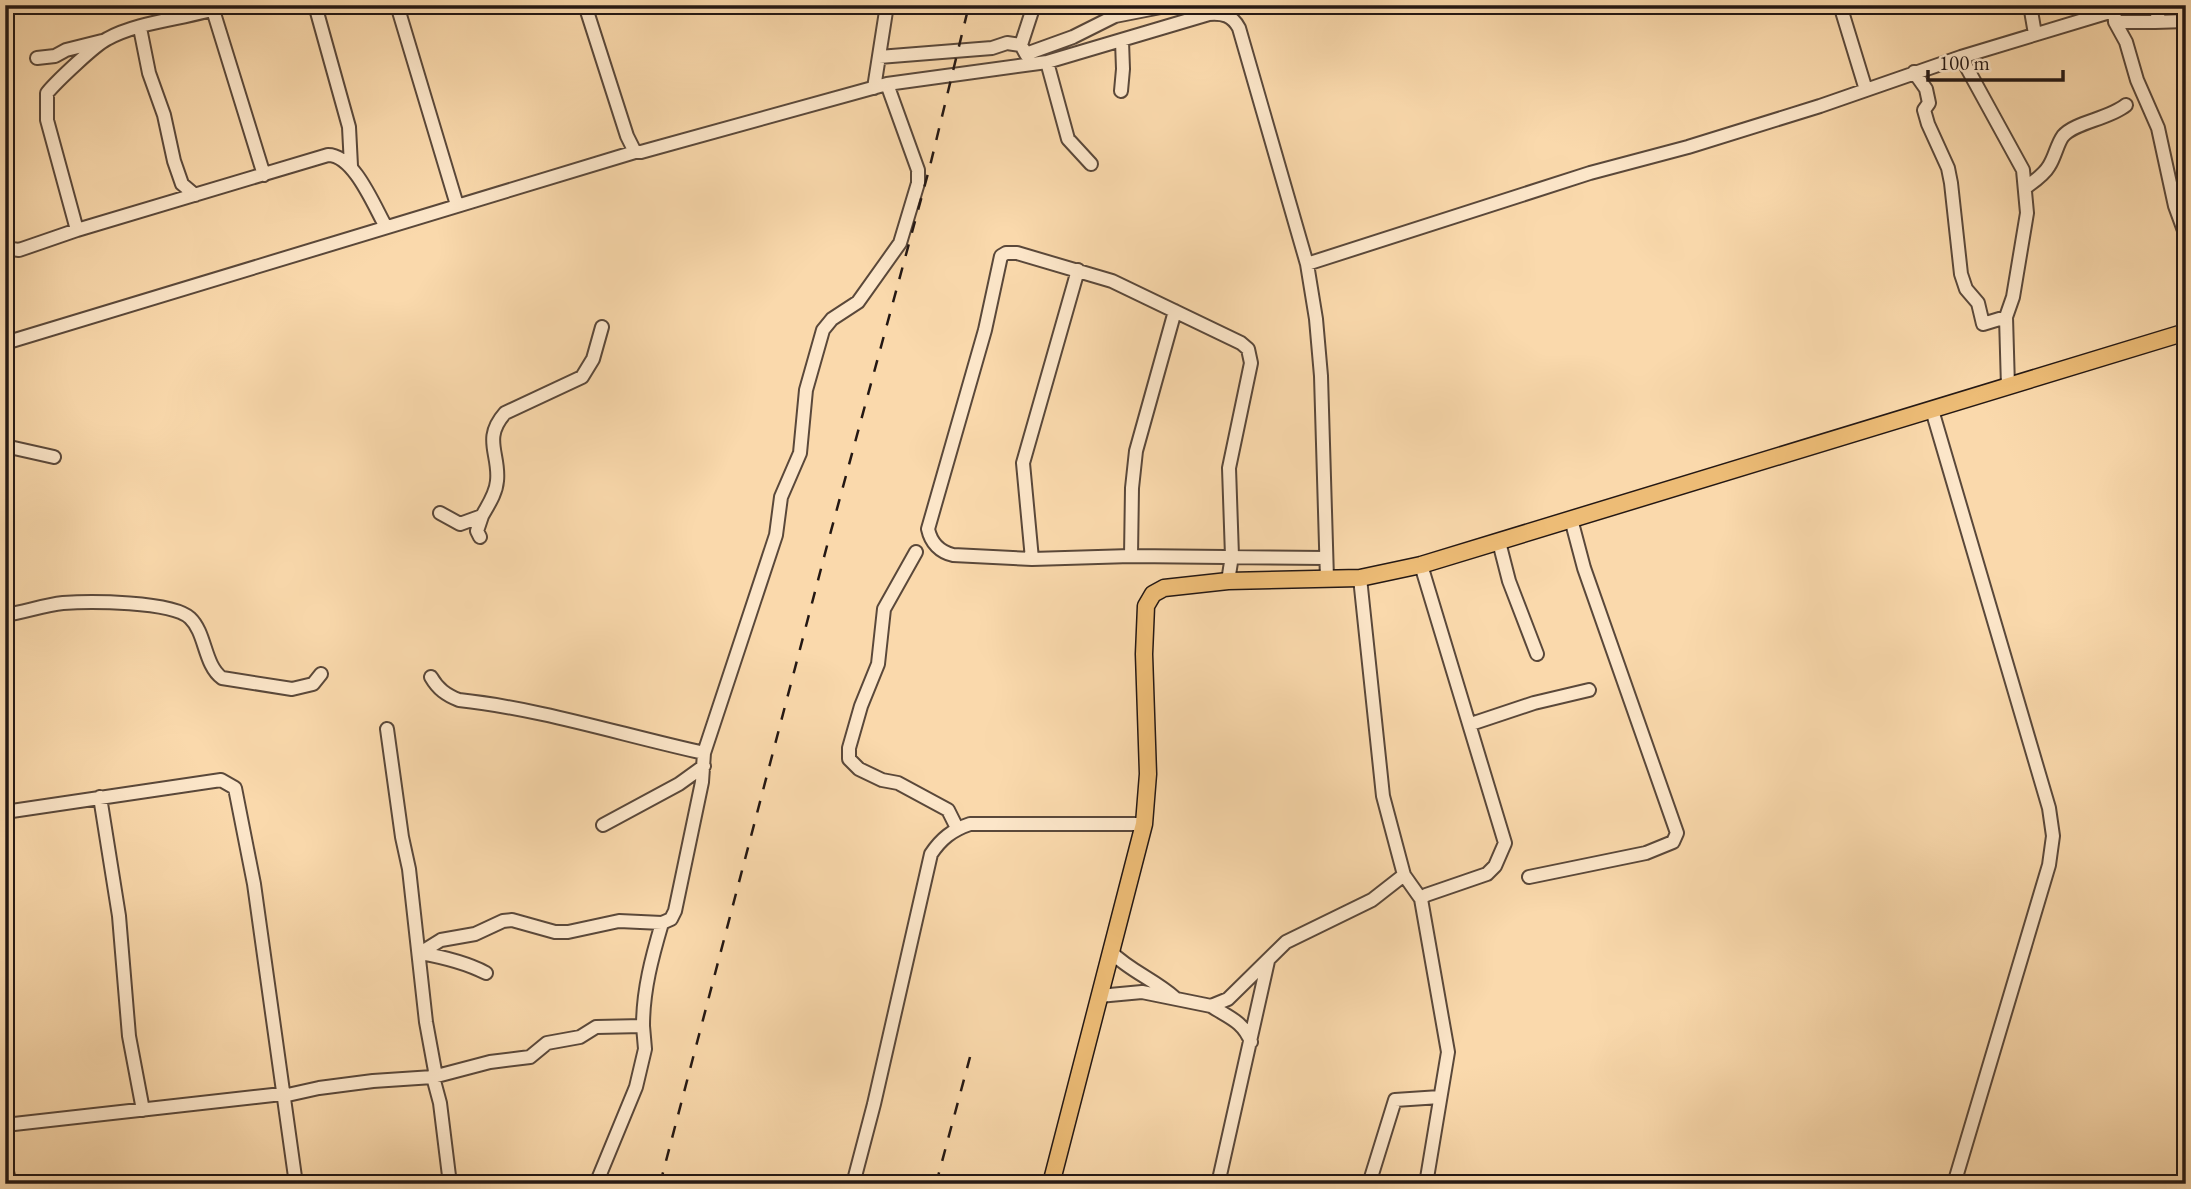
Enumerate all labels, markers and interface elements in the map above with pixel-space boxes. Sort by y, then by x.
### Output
scale bar [1928,38,2063,82]
text: 100 m [1939,49,1990,76]

